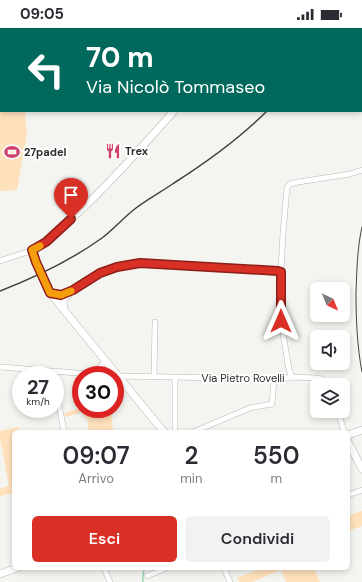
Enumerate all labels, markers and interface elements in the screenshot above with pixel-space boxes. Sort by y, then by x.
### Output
text: 09:05 [20,4,64,24]
text: 70 m [86,39,154,76]
icon: left [20,44,72,96]
text: Via Nicolò Tommaseo [86,75,265,99]
restaurant icon: Trex [104,142,122,160]
sports icon: 27padel [3,143,21,161]
place label: Trex [125,144,149,158]
place label: 27padel [24,145,66,159]
pin [54,178,88,219]
icon: arrive [60,184,82,206]
north arrow [310,282,350,322]
map controls [310,282,350,418]
position arrow [260,300,302,342]
button: sound [310,330,350,370]
speed limit sign: 30 [72,366,124,418]
street label: Via Pietro Rovelli [201,371,285,385]
text: 27 [27,374,49,400]
button: layers [310,378,350,418]
text: km/h [26,395,50,408]
text: 09:07 [63,440,130,471]
text: 2 [184,440,198,471]
text: 550 [253,440,299,471]
text: Arrivo [78,470,114,487]
text: min [180,470,202,487]
text: m [270,470,282,487]
button: Esci [32,516,177,562]
button: Condividi [185,516,330,562]

